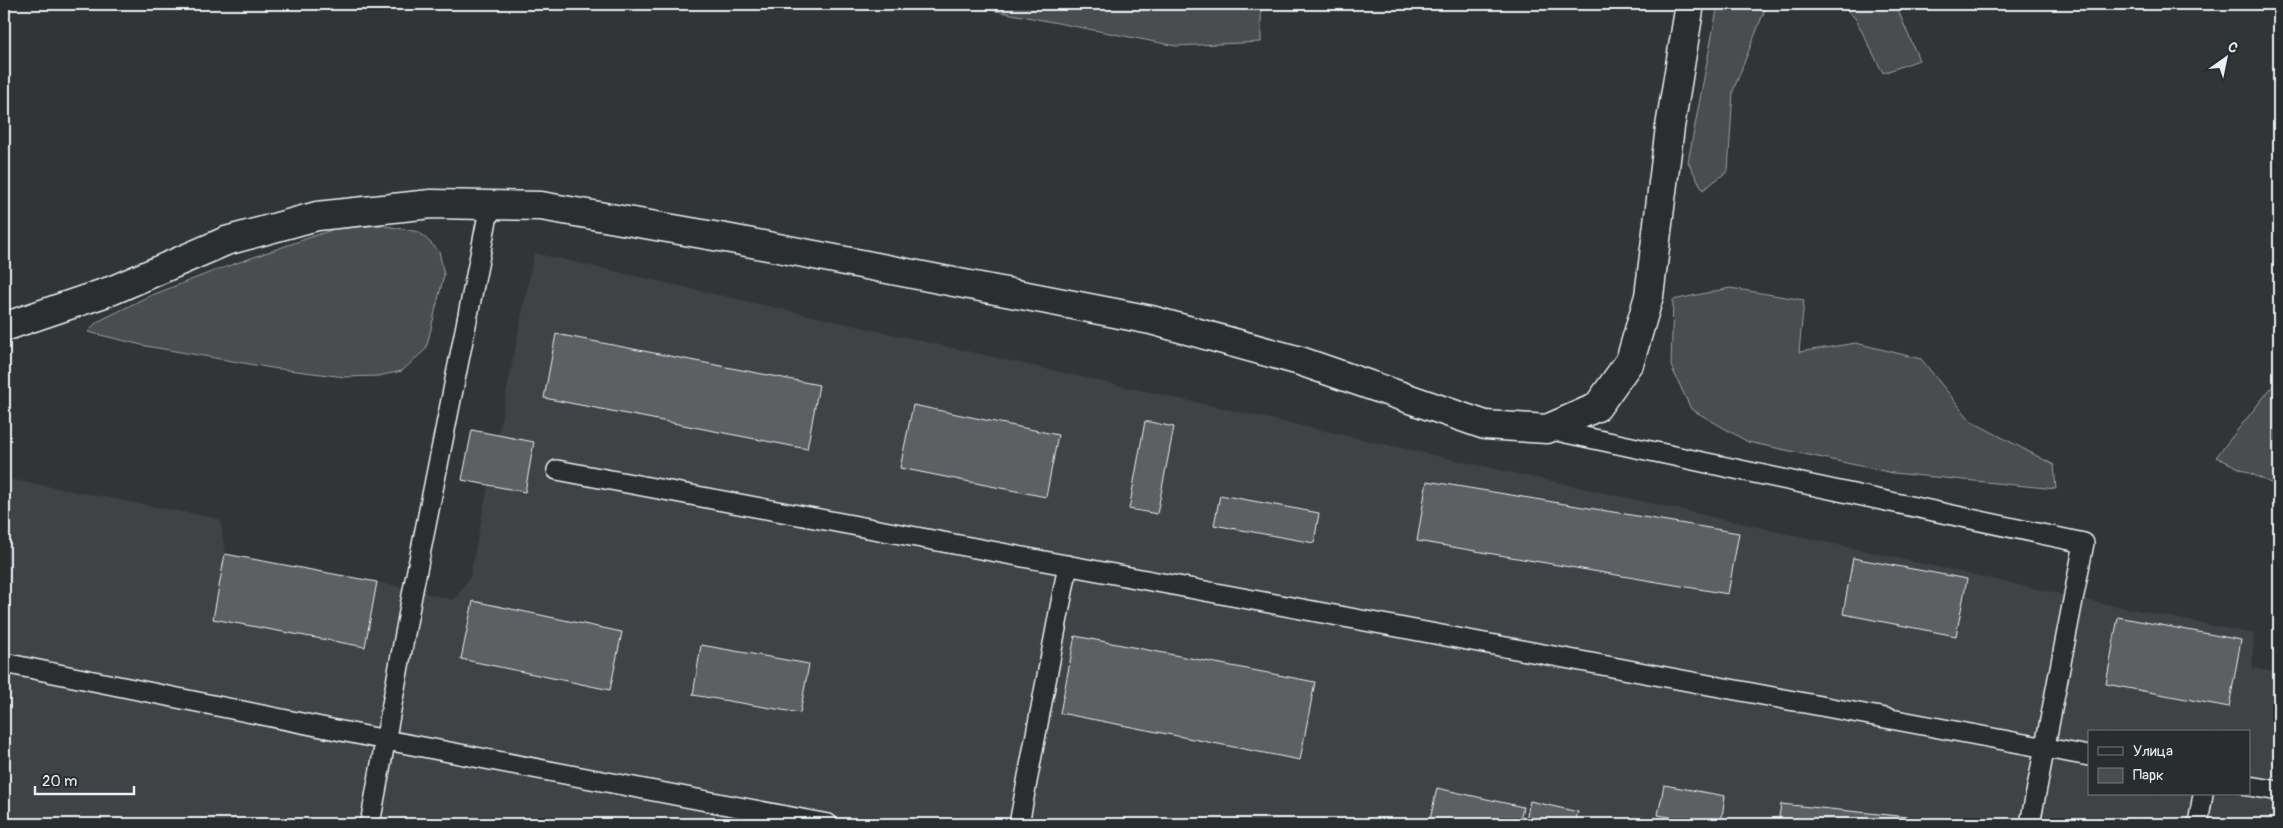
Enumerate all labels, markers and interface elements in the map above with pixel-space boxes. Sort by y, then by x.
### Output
north arrow [2200,32,2250,82]
text: С [2225,38,2241,57]
legend [2088,730,2250,796]
text: Улица [2133,742,2173,761]
scale bar [35,763,134,795]
text: Парк [2133,766,2164,785]
text: 20 m [42,772,77,791]

